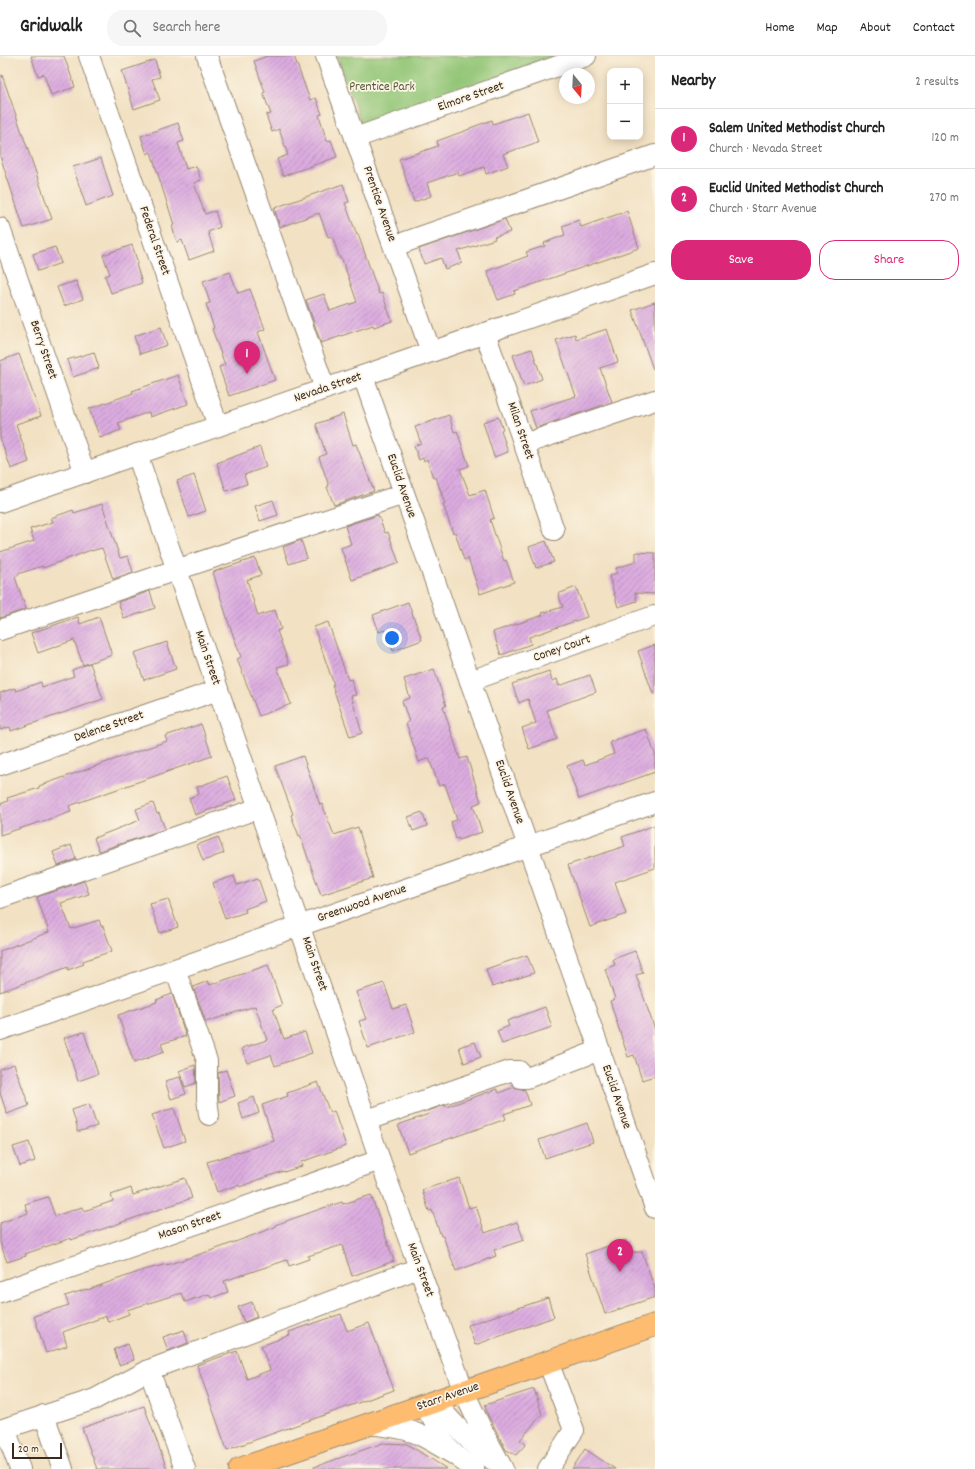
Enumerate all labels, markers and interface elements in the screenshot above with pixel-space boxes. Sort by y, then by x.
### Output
search box [107,10,387,46]
text: Gridwalk [20,14,83,41]
icon: search [121,17,143,39]
text: Search here [153,17,220,39]
text: Home [765,18,794,38]
text: Map [816,18,838,38]
text: About [860,18,891,38]
text: Contact [913,18,955,38]
north arrow [559,68,595,104]
map controls [607,68,643,140]
button: + [607,68,643,104]
text: Nearby [671,70,715,94]
text: 2 results [915,73,959,92]
street label: Elmore Street [435,77,507,117]
park label: Prentice Park [349,78,415,97]
button: − [607,104,643,140]
text: Salem United Methodist Church [709,118,885,140]
text: 1 [683,129,685,148]
text: 120 m [931,129,959,148]
text: Church · Nevada Street [709,140,822,159]
street label: Prentice Avenue [357,164,401,245]
text: Euclid United Methodist Church [709,178,883,200]
text: 2 [681,189,687,208]
text: 270 m [929,189,959,208]
text: Church · Starr Avenue [709,200,817,219]
street label: Federal Street [133,204,175,278]
button: Save [671,240,811,280]
button: Share [819,240,959,280]
street label: Berry Street [24,318,62,382]
pin: 1 [234,341,260,374]
street label: Nevada Street [292,367,365,408]
street label: Milan Street [501,400,539,463]
street label: Euclid Avenue [381,451,421,521]
street label: Main Street [189,628,225,688]
your location [382,628,402,648]
street label: Coney Court [531,630,593,668]
street label: Delence Street [72,706,147,748]
street label: Euclid Avenue [489,757,529,827]
street label: Greenwood Avenue [315,880,410,928]
street label: Main Street [296,934,332,994]
street label: Euclid Avenue [596,1062,636,1132]
street label: Mason Street [156,1206,224,1246]
pin: 2 [607,1239,633,1272]
street label: Main Street [401,1240,439,1300]
street label: Starr Avenue [414,1377,482,1417]
scale bar [12,1441,62,1460]
text: 20 m [18,1442,39,1458]

